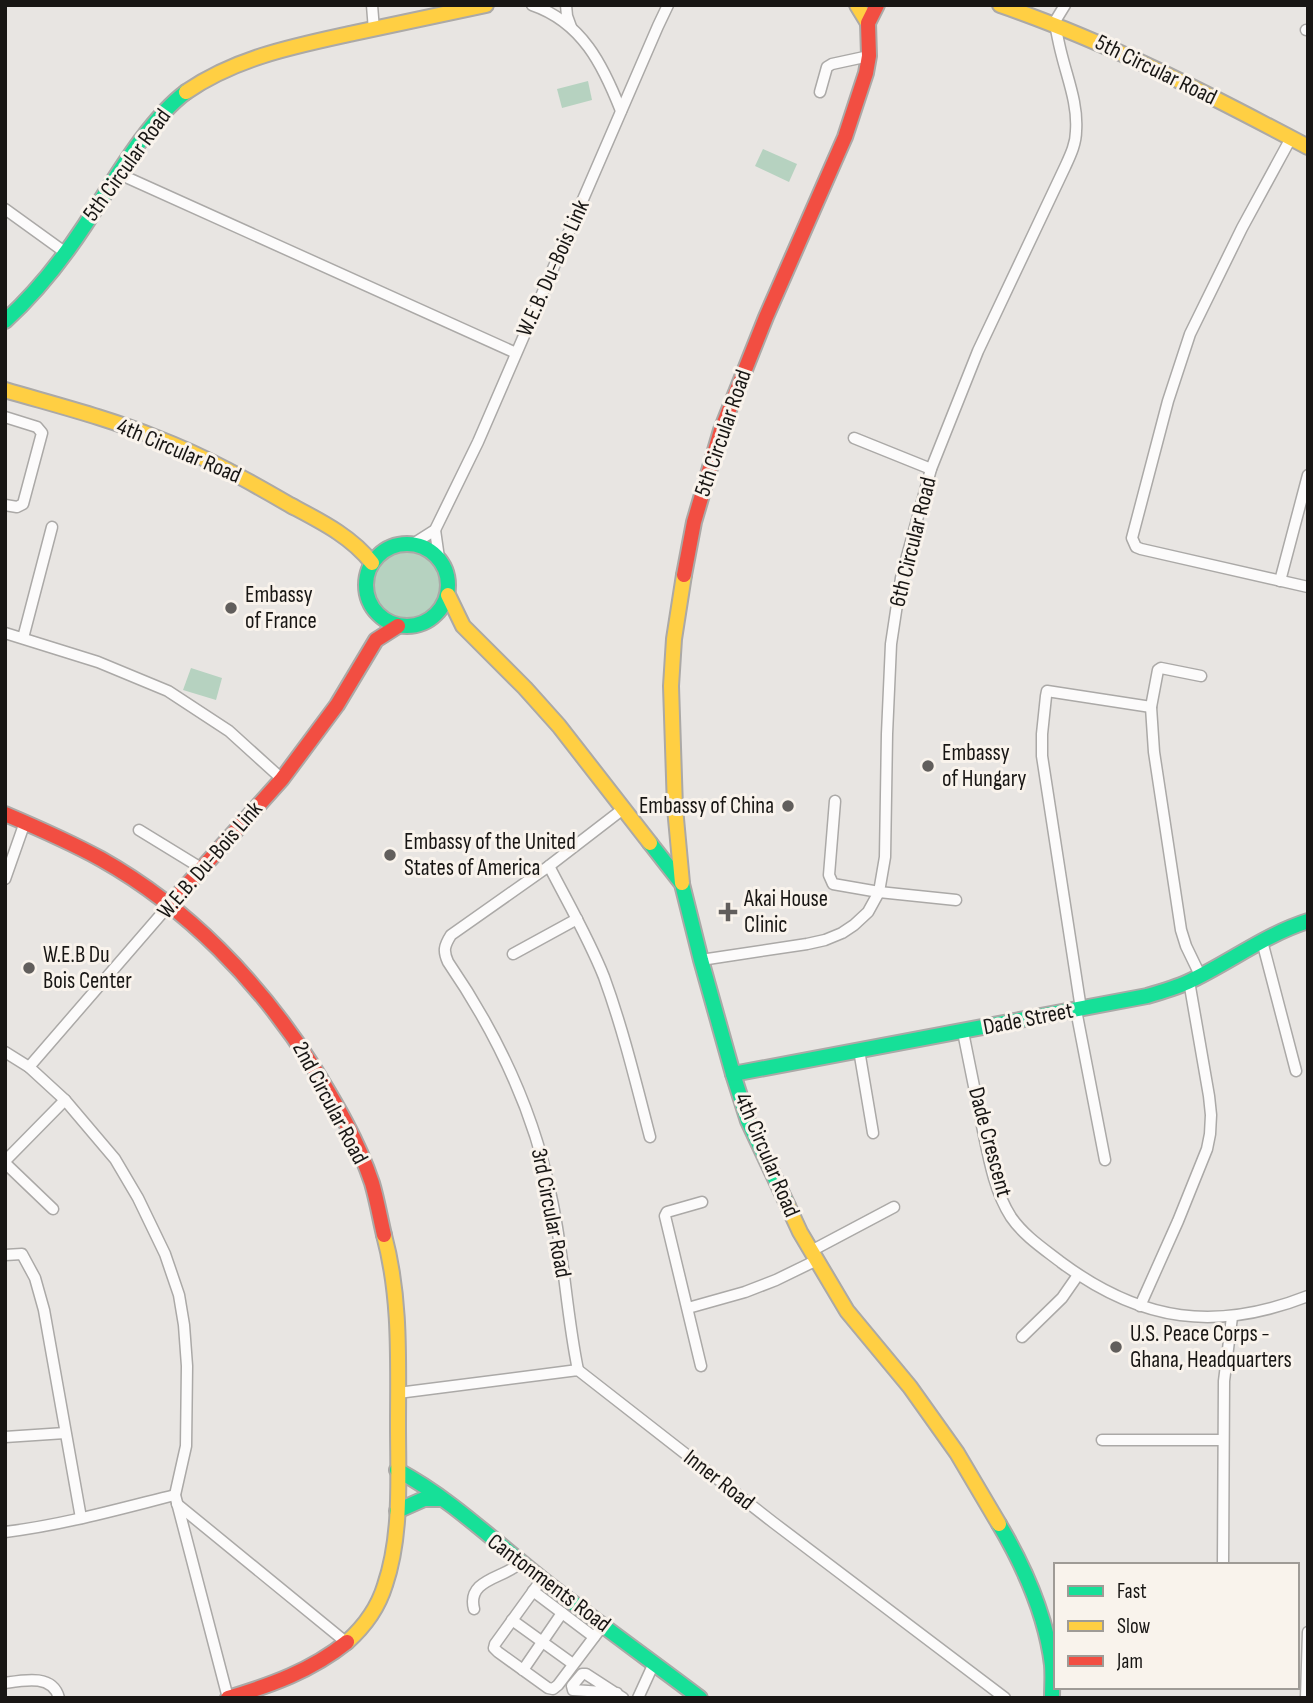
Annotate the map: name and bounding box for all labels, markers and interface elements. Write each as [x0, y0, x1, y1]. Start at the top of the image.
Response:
street label: 5th Circular Road [1091, 28, 1221, 112]
street label: 5th Circular Road [77, 103, 177, 227]
street label: W.E.B. Du-Bois Link [510, 195, 596, 341]
street label: 5th Circular Road [688, 366, 758, 500]
street label: 4th Circular Road [113, 412, 245, 490]
street label: 6th Circular Road [883, 474, 943, 610]
place label: Embassy of France [245, 581, 317, 635]
marker: Embassy of France [223, 600, 239, 616]
place label: Embassy of Hungary [942, 739, 1026, 793]
marker: Embassy of Hungary [920, 758, 936, 774]
place label: Embassy of China [639, 792, 774, 820]
street label: W.E.B. Du-Bois Link [151, 795, 269, 925]
marker: Embassy of China [780, 798, 796, 814]
place label: Embassy of the United States of America [404, 828, 576, 882]
marker: Embassy of the United States of America [382, 847, 398, 863]
place label: Akai House Clinic [743, 885, 828, 939]
marker: Akai House Clinic [718, 902, 738, 922]
place label: W.E.B Du Bois Center [43, 941, 132, 995]
marker: W.E.B Du Bois Center [21, 960, 37, 976]
street label: Dade Street [981, 997, 1075, 1041]
street label: 2nd Circular Road [286, 1037, 374, 1169]
street label: Dade Crescent [962, 1084, 1018, 1200]
street label: 4th Circular Road [728, 1089, 806, 1221]
street label: 3rd Circular Road [525, 1146, 577, 1280]
place label: U.S. Peace Corps - Ghana, Headquarters [1130, 1320, 1292, 1374]
marker: U.S. Peace Corps - Ghana, Headquarters [1108, 1339, 1124, 1355]
street label: Inner Road [678, 1444, 760, 1516]
street label: Cantonments Road [482, 1528, 616, 1638]
legend [1054, 1563, 1299, 1689]
text: Fast [1117, 1579, 1147, 1604]
text: Slow [1117, 1614, 1151, 1639]
text: Jam [1116, 1649, 1143, 1674]

